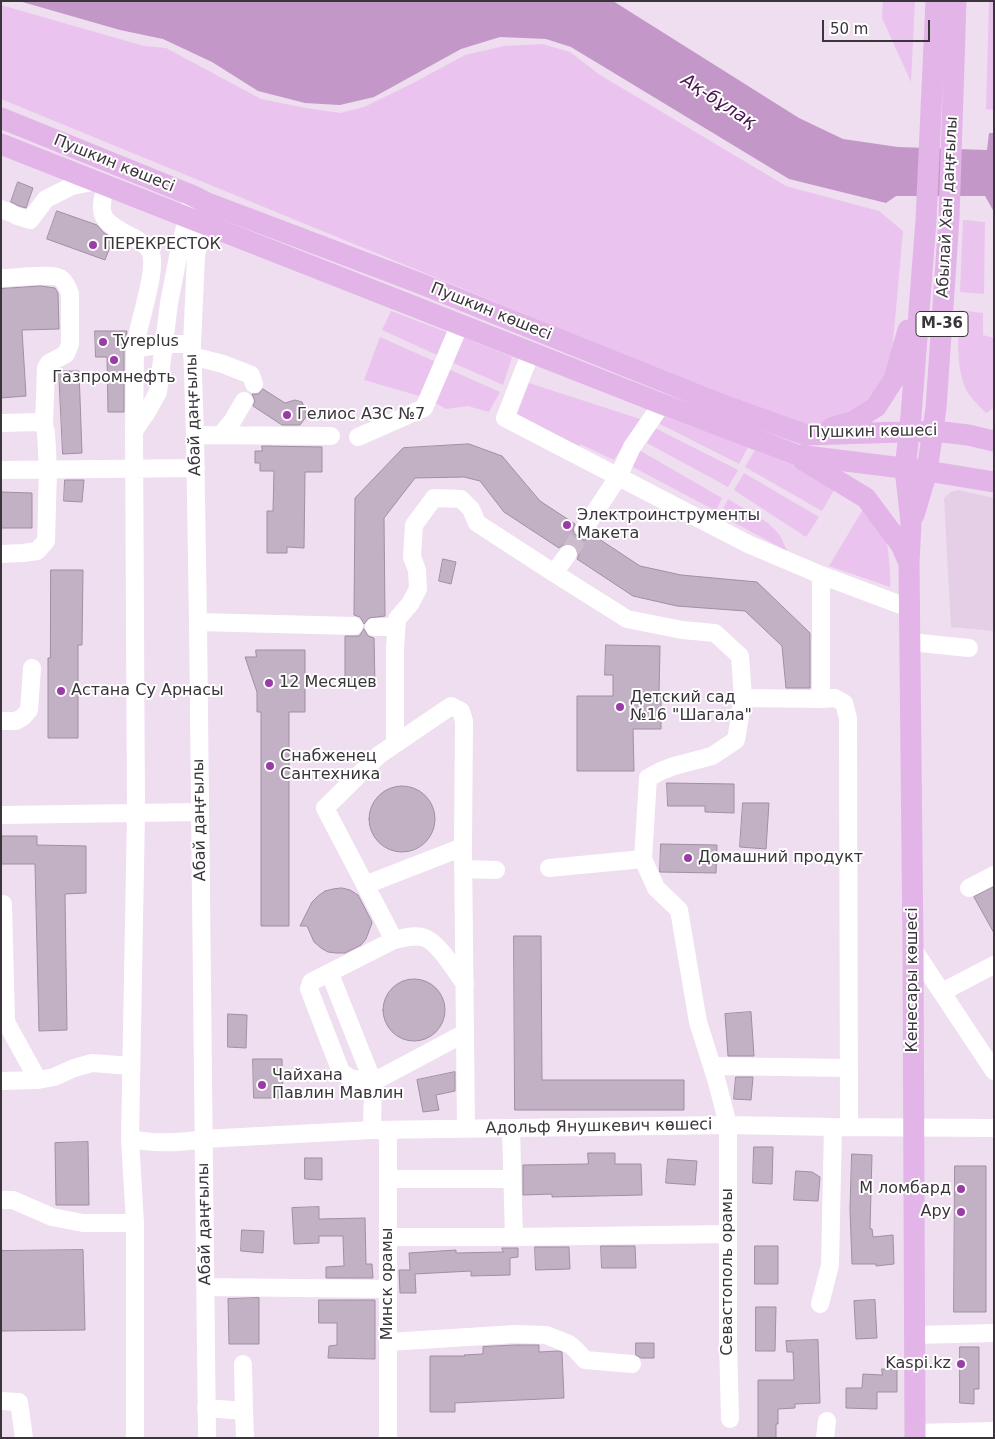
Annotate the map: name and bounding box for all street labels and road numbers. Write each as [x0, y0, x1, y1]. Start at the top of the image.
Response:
street label: Абылай Хан даңғылы [934, 116, 962, 298]
street label: Пушкин көшесі [51, 131, 177, 197]
street label: Пушкин көшесі [428, 279, 554, 345]
road number: M-36 [916, 312, 968, 336]
street label: Абай даңғылы [182, 353, 206, 477]
street label: Пушкин көшесі [808, 421, 938, 443]
street label: Абай даңғылы [189, 759, 211, 881]
street label: Кенесары көшесі [903, 907, 923, 1053]
street label: Адольф Янушкевич көшесі [485, 1115, 713, 1139]
street label: Абай даңғылы [194, 1163, 216, 1285]
street label: Севастополь орамы [718, 1188, 738, 1356]
street label: Минск орамы [378, 1228, 398, 1340]

